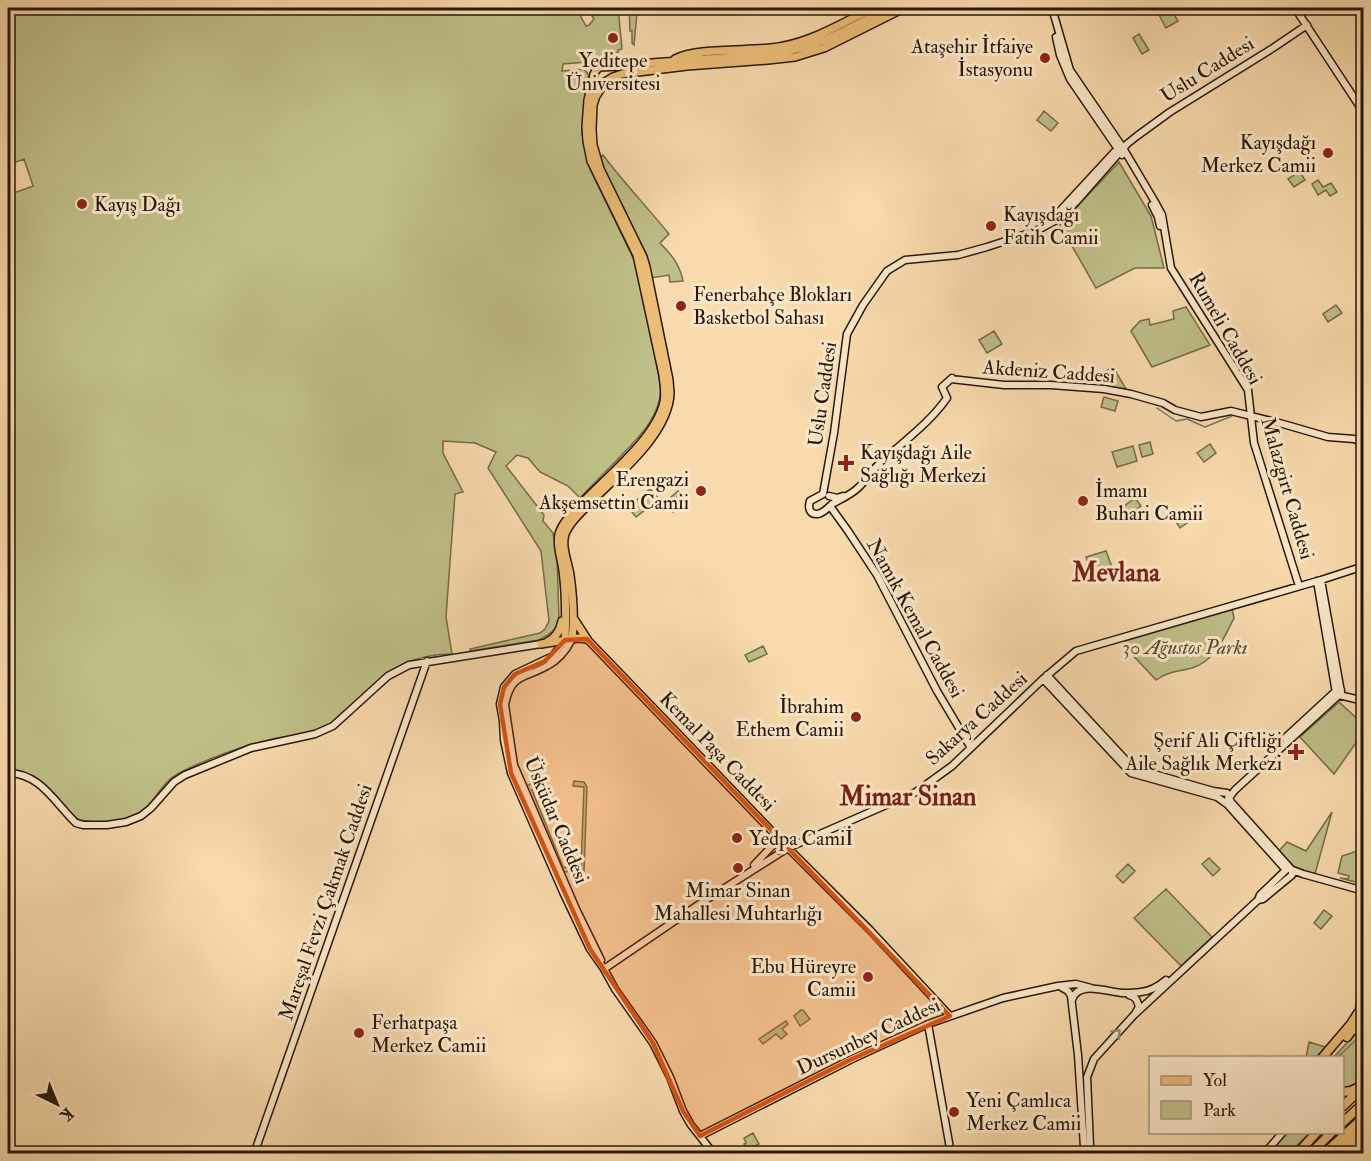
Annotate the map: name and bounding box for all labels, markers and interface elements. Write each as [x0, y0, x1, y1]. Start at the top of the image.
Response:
marker: Yeditepe Üniversitesi [606, 31, 620, 45]
street label: Uslu Caddesi [1156, 31, 1259, 108]
place label: Ataşehir İtfaiye İstasyonu [910, 34, 1033, 82]
place label: Yeditepe Üniversitesi [565, 48, 661, 96]
marker: Ataşehir İtfaiye İstasyonu [1038, 51, 1052, 65]
place label: Kayışdağı Merkez Camii [1201, 130, 1316, 178]
marker: Kayışdağı Merkez Camii [1321, 146, 1335, 160]
place label: Kayış Dağı [94, 192, 181, 217]
marker: Kayış Dağı [75, 197, 89, 211]
place label: Kayışdağı Fatih Camii [1003, 202, 1099, 250]
marker: Kayışdağı Fatih Camii [984, 219, 998, 233]
street label: Rumeli Caddesi [1183, 267, 1268, 389]
place label: Fenerbahçe Blokları Basketbol Sahası [693, 282, 852, 330]
marker: Fenerbahçe Blokları Basketbol Sahası [674, 299, 688, 313]
street label: Uslu Caddesi [803, 340, 842, 448]
street label: Akdeniz Caddesi [981, 354, 1116, 389]
street label: Malazgirt Caddesi [1255, 414, 1320, 562]
place label: Kayışdağı Aile Sağlığı Merkezi [860, 440, 986, 488]
marker: Kayışdağı Aile Sağlığı Merkezi [837, 454, 855, 472]
place label: Erengazi Akşemsettin Camii [538, 467, 689, 515]
place label: İmamı Buhari Camii [1095, 478, 1203, 526]
marker: Erengazi Akşemsettin Camii [694, 484, 708, 498]
marker: İmamı Buhari Camii [1076, 494, 1090, 508]
street label: Namık Kemal Caddesi [861, 534, 970, 702]
district label: Mevlana [1071, 557, 1161, 589]
park label: 30 Ağustos Parkı [1123, 635, 1247, 660]
street label: Sakarya Caddesi [920, 666, 1032, 771]
street label: Kemal Paşa Caddesi [654, 686, 781, 816]
place label: İbrahim Ethem Camii [736, 694, 844, 742]
marker: İbrahim Ethem Camii [849, 710, 863, 724]
place label: Şerif Ali Çiftliği Aile Sağlık Merkezi [1125, 728, 1282, 776]
marker: Şerif Ali Çiftliği Aile Sağlık Merkezi [1287, 743, 1305, 761]
street label: Üsküdar Caddesi [519, 753, 595, 888]
street label: Mareşal Fevzi Çakmak Caddesi [273, 781, 378, 1024]
district label: Mimar Sinan [839, 781, 977, 813]
place label: Yedpa Camiİ [749, 826, 853, 852]
marker: Yedpa Camiİ [730, 831, 744, 845]
marker: Mimar Sinan Mahallesi Muhtarlığı [731, 861, 745, 875]
place label: Mimar Sinan Mahallesi Muhtarlığı [654, 878, 822, 926]
place label: Ebu Hüreyre Camii [750, 954, 856, 1002]
marker: Ebu Hüreyre Camii [861, 970, 875, 984]
street label: Dursunbey Caddesi [792, 992, 944, 1081]
place label: Ferhatpaşa Merkez Camii [371, 1010, 486, 1058]
marker: Ferhatpaşa Merkez Camii [352, 1026, 366, 1040]
one-way arrow [1110, 1030, 1121, 1041]
legend [1149, 1056, 1344, 1134]
text: Yol [1203, 1069, 1227, 1092]
north arrow [27, 1074, 87, 1134]
place label: Yeni Çamlıca Merkez Camii [966, 1088, 1081, 1136]
text: Park [1203, 1099, 1236, 1122]
text: K [55, 1103, 77, 1126]
marker: Yeni Çamlıca Merkez Camii [947, 1105, 961, 1119]

